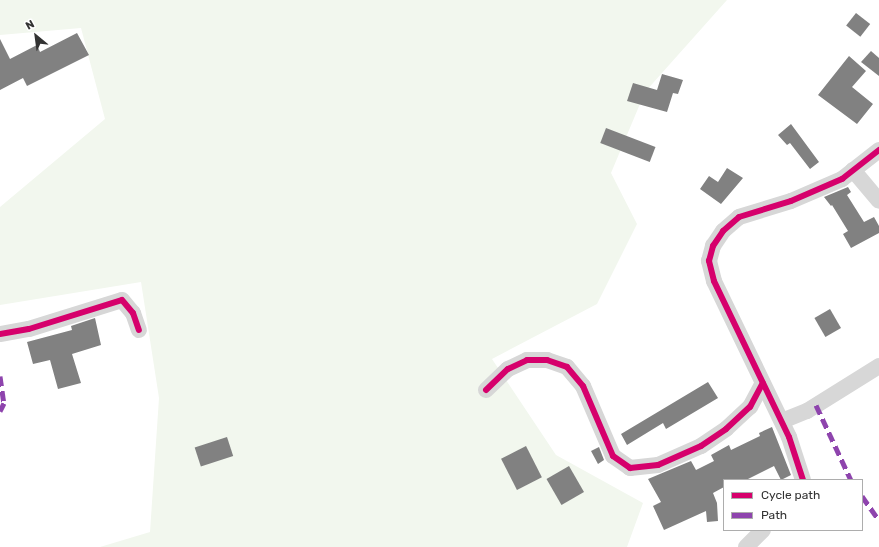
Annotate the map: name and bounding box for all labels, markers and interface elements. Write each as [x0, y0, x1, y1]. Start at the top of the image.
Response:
north arrow [16, 16, 56, 56]
text: N [23, 17, 37, 33]
legend [723, 479, 863, 531]
text: Cycle path [761, 488, 820, 502]
text: Path [761, 508, 787, 522]

